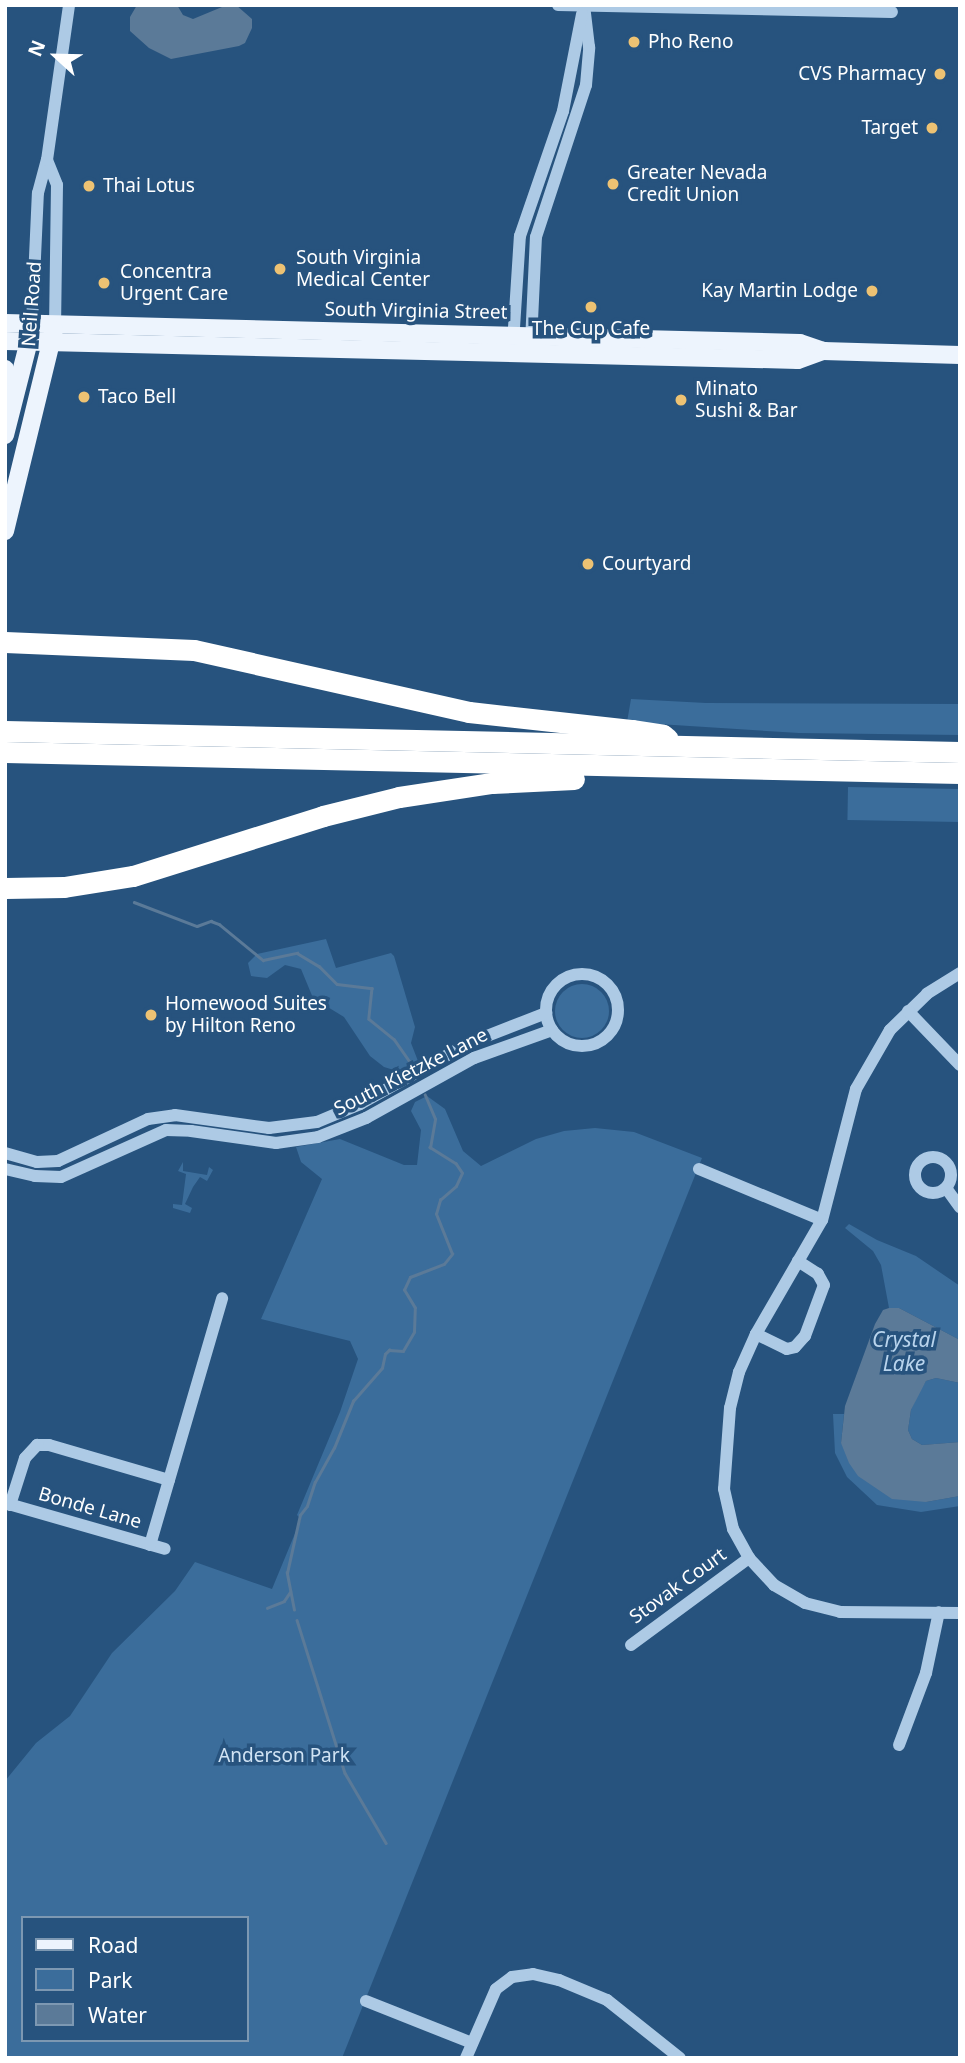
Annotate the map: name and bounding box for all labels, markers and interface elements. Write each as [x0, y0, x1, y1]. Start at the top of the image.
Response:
north arrow [21, 21, 91, 91]
place label: Pho Reno [648, 31, 733, 53]
marker: Pho Reno [626, 34, 642, 50]
text: N [22, 36, 51, 60]
place label: CVS Pharmacy [798, 63, 926, 85]
marker: CVS Pharmacy [932, 66, 948, 82]
place label: Target [861, 117, 918, 139]
marker: Target [924, 120, 940, 136]
place label: Greater Nevada Credit Union [627, 162, 767, 206]
place label: Thai Lotus [103, 175, 195, 197]
marker: Greater Nevada Credit Union [605, 176, 621, 192]
marker: Thai Lotus [81, 178, 97, 194]
place label: South Virginia Medical Center [296, 247, 430, 291]
marker: South Virginia Medical Center [270, 259, 290, 279]
street label: Neil Road [18, 261, 46, 347]
place label: Concentra Urgent Care [120, 261, 228, 305]
marker: Concentra Urgent Care [94, 273, 114, 293]
place label: Kay Martin Lodge [701, 280, 858, 302]
marker: Kay Martin Lodge [864, 283, 880, 299]
street label: South Virginia Street [324, 298, 508, 324]
marker: The Cup Cafe [583, 299, 599, 315]
place label: The Cup Cafe [532, 318, 650, 340]
place label: Minato Sushi & Bar [695, 378, 798, 422]
place label: Taco Bell [98, 386, 176, 408]
marker: Taco Bell [76, 389, 92, 405]
marker: Minato Sushi & Bar [673, 392, 689, 408]
place label: Courtyard [602, 553, 691, 575]
marker: Courtyard [580, 556, 596, 572]
place label: Homewood Suites by Hilton Reno [165, 993, 327, 1037]
marker: Homewood Suites by Hilton Reno [143, 1007, 159, 1023]
street label: South Kietzke Lane [330, 1023, 492, 1121]
water label: Crystal Lake [872, 1326, 936, 1376]
street label: Bonde Lane [36, 1482, 144, 1534]
street label: Stovak Court [625, 1543, 731, 1629]
park label: Anderson Park [218, 1745, 350, 1767]
legend [21, 1916, 248, 2042]
text: Road [88, 1931, 138, 1959]
text: Park [88, 1966, 132, 1994]
text: Water [88, 2001, 147, 2029]

